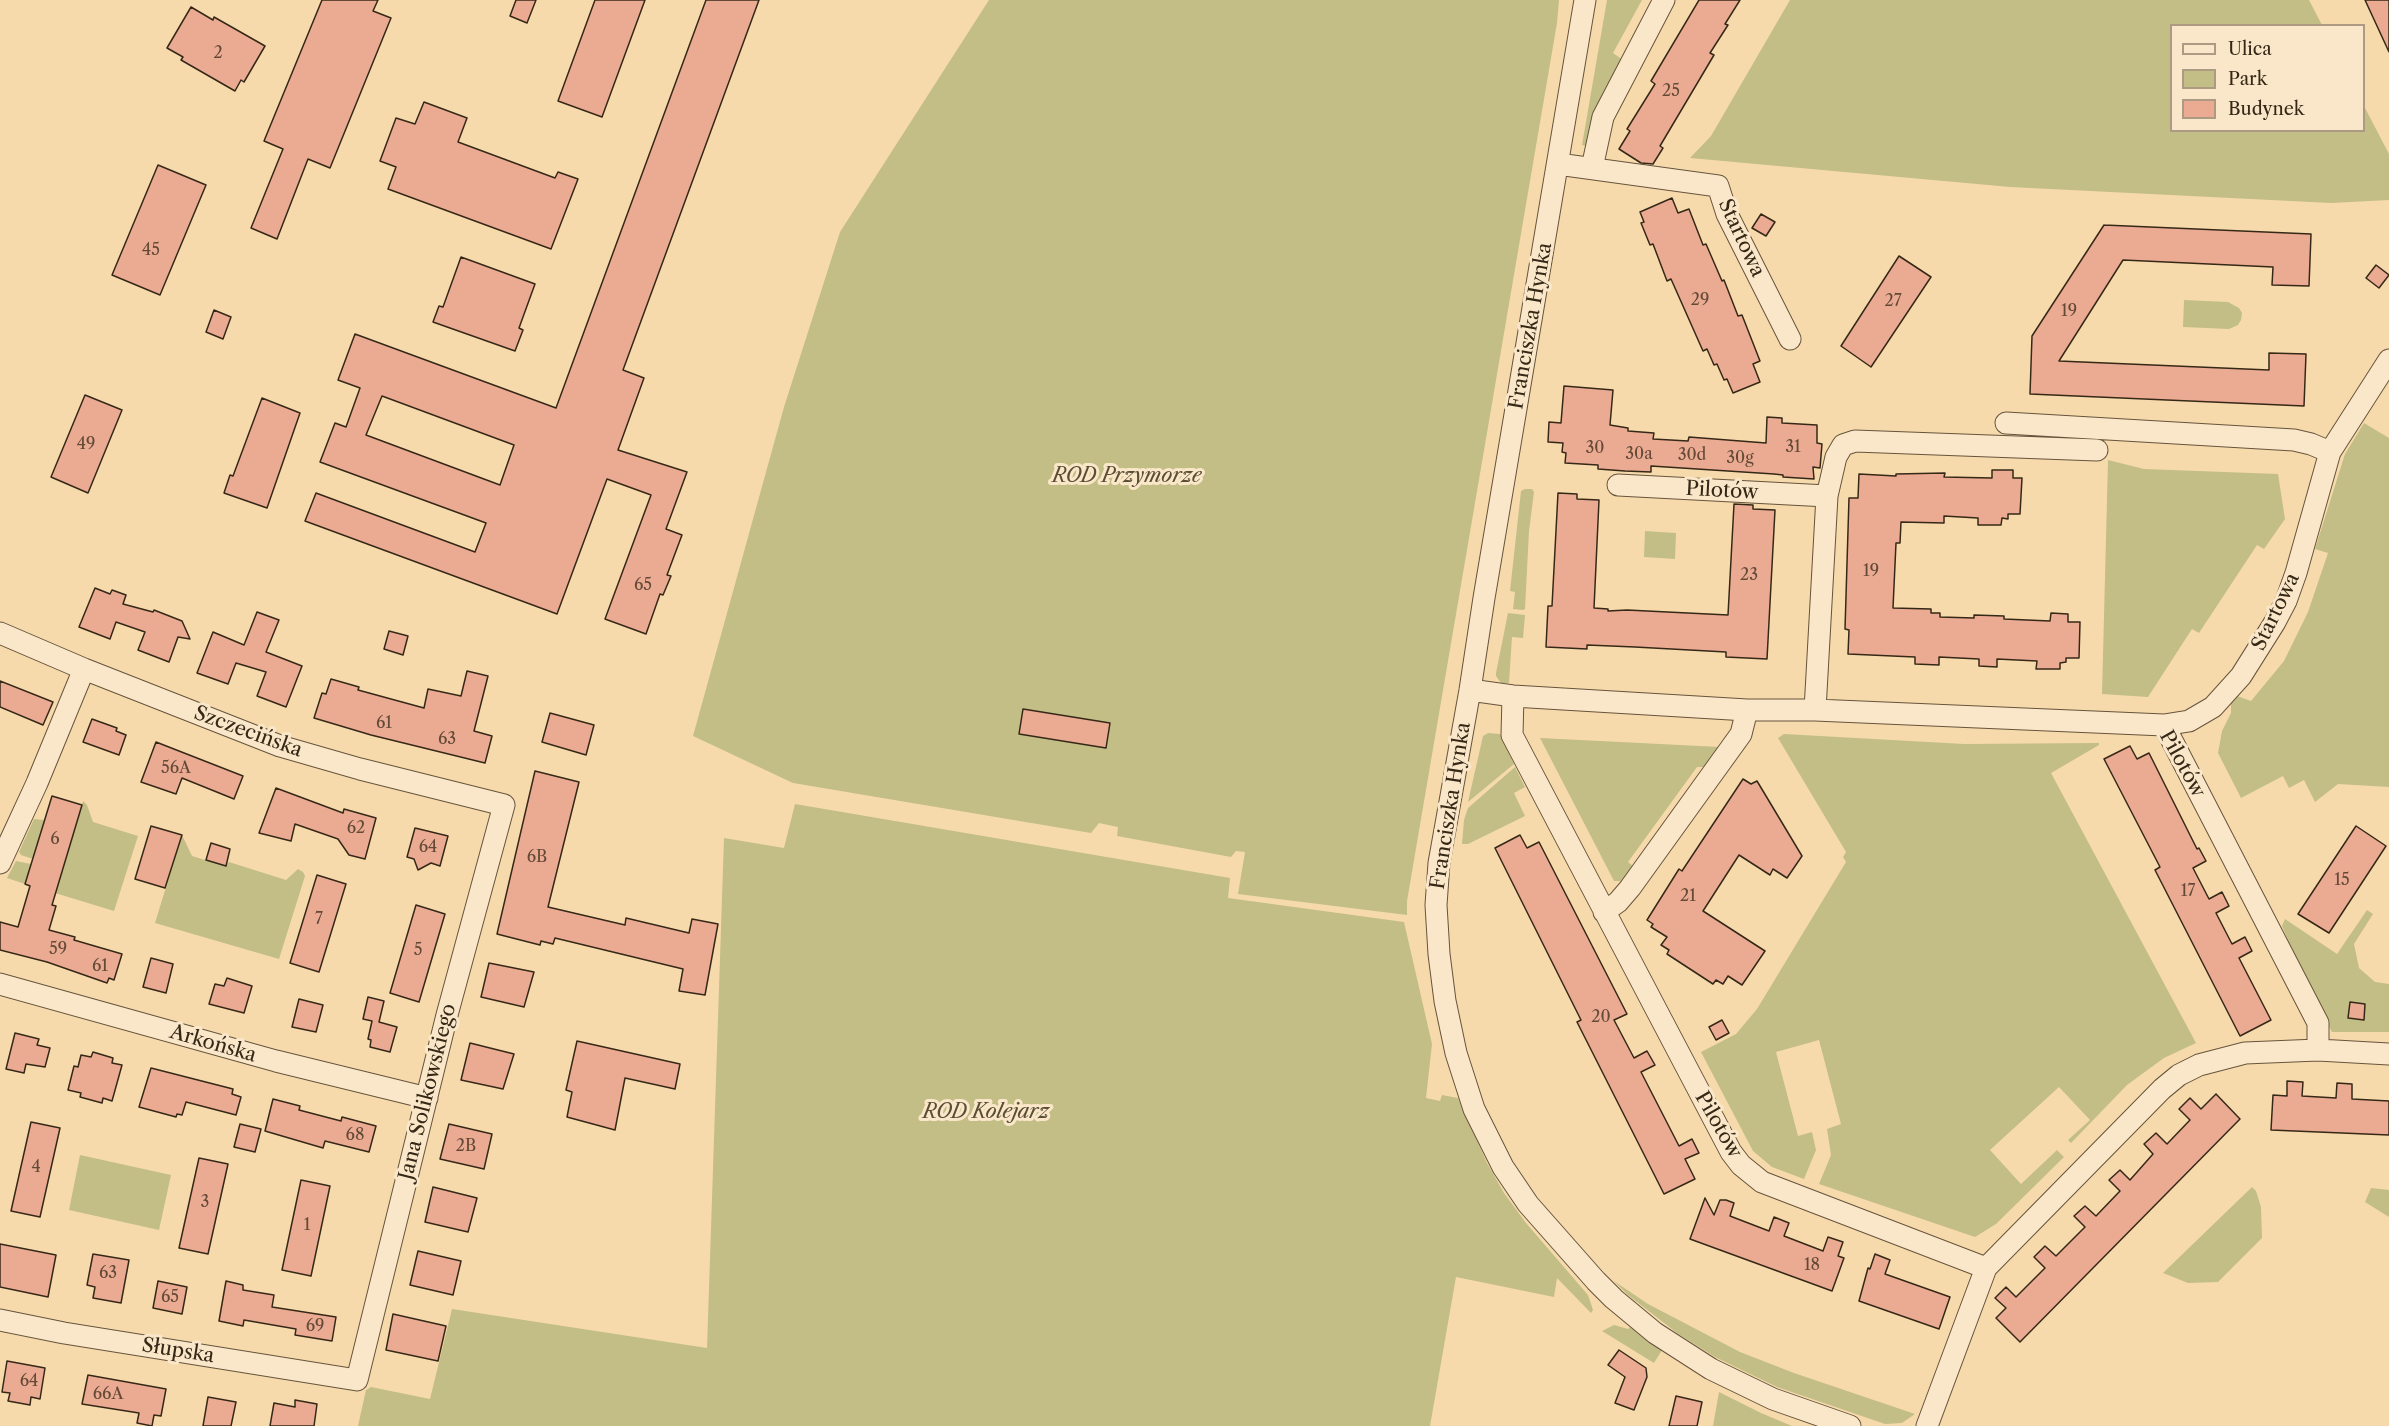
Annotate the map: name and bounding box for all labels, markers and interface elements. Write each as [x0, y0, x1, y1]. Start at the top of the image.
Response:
legend [2170, 24, 2365, 132]
text: Ulica [2228, 38, 2272, 60]
house number: 2 [213, 43, 223, 63]
text: Park [2228, 68, 2267, 90]
house number: 25 [1662, 81, 1680, 101]
text: Budynek [2228, 98, 2304, 120]
street label: Startowa [1713, 195, 1769, 281]
house number: 45 [142, 240, 160, 260]
street label: Franciszka Hynka [1505, 241, 1557, 411]
house number: 29 [1691, 290, 1709, 310]
house number: 27 [1884, 291, 1902, 311]
house number: 19 [2061, 301, 2077, 321]
house number: 49 [77, 434, 95, 454]
house number: 31 [1785, 437, 1801, 457]
house number: 30 [1586, 438, 1604, 458]
house number: 30a [1625, 444, 1653, 464]
house number: 30d [1678, 445, 1706, 465]
house number: 30g [1726, 448, 1754, 468]
park label: ROD Przymorze [1052, 464, 1202, 488]
street label: Pilotów [1685, 477, 1759, 505]
house number: 19 [1863, 561, 1879, 581]
house number: 23 [1740, 565, 1758, 585]
street label: Startowa [2247, 569, 2305, 655]
house number: 65 [634, 575, 652, 595]
street label: Szczecińska [191, 701, 305, 763]
house number: 61 [376, 713, 392, 733]
street label: Franciszka Hynka [1426, 721, 1476, 891]
street label: Pilotów [2154, 726, 2210, 802]
house number: 63 [438, 729, 456, 749]
house number: 56A [161, 758, 191, 778]
house number: 62 [347, 818, 365, 838]
house number: 6 [50, 829, 60, 849]
house number: 64 [419, 837, 437, 857]
house number: 6B [527, 847, 547, 867]
house number: 15 [2334, 870, 2350, 890]
house number: 17 [2181, 881, 2195, 901]
house number: 21 [1680, 886, 1696, 906]
house number: 7 [315, 909, 323, 929]
house number: 59 [49, 939, 67, 959]
house number: 5 [414, 940, 422, 960]
house number: 61 [92, 956, 108, 976]
street label: Jana Solikowskiego [394, 1001, 462, 1183]
house number: 20 [1591, 1007, 1611, 1027]
street label: Arkońska [167, 1020, 259, 1068]
street label: Pilotów [1689, 1087, 1747, 1163]
park label: ROD Kolejarz [923, 1100, 1049, 1124]
house number: 68 [346, 1125, 364, 1145]
house number: 2B [456, 1136, 476, 1156]
house number: 4 [31, 1157, 41, 1177]
house number: 3 [201, 1192, 209, 1212]
house number: 1 [304, 1215, 310, 1235]
house number: 18 [1804, 1255, 1820, 1275]
house number: 63 [99, 1263, 117, 1283]
house number: 65 [161, 1287, 179, 1307]
house number: 69 [306, 1316, 324, 1336]
street label: Słupska [140, 1333, 216, 1369]
house number: 64 [20, 1371, 38, 1391]
house number: 66A [93, 1384, 123, 1404]

